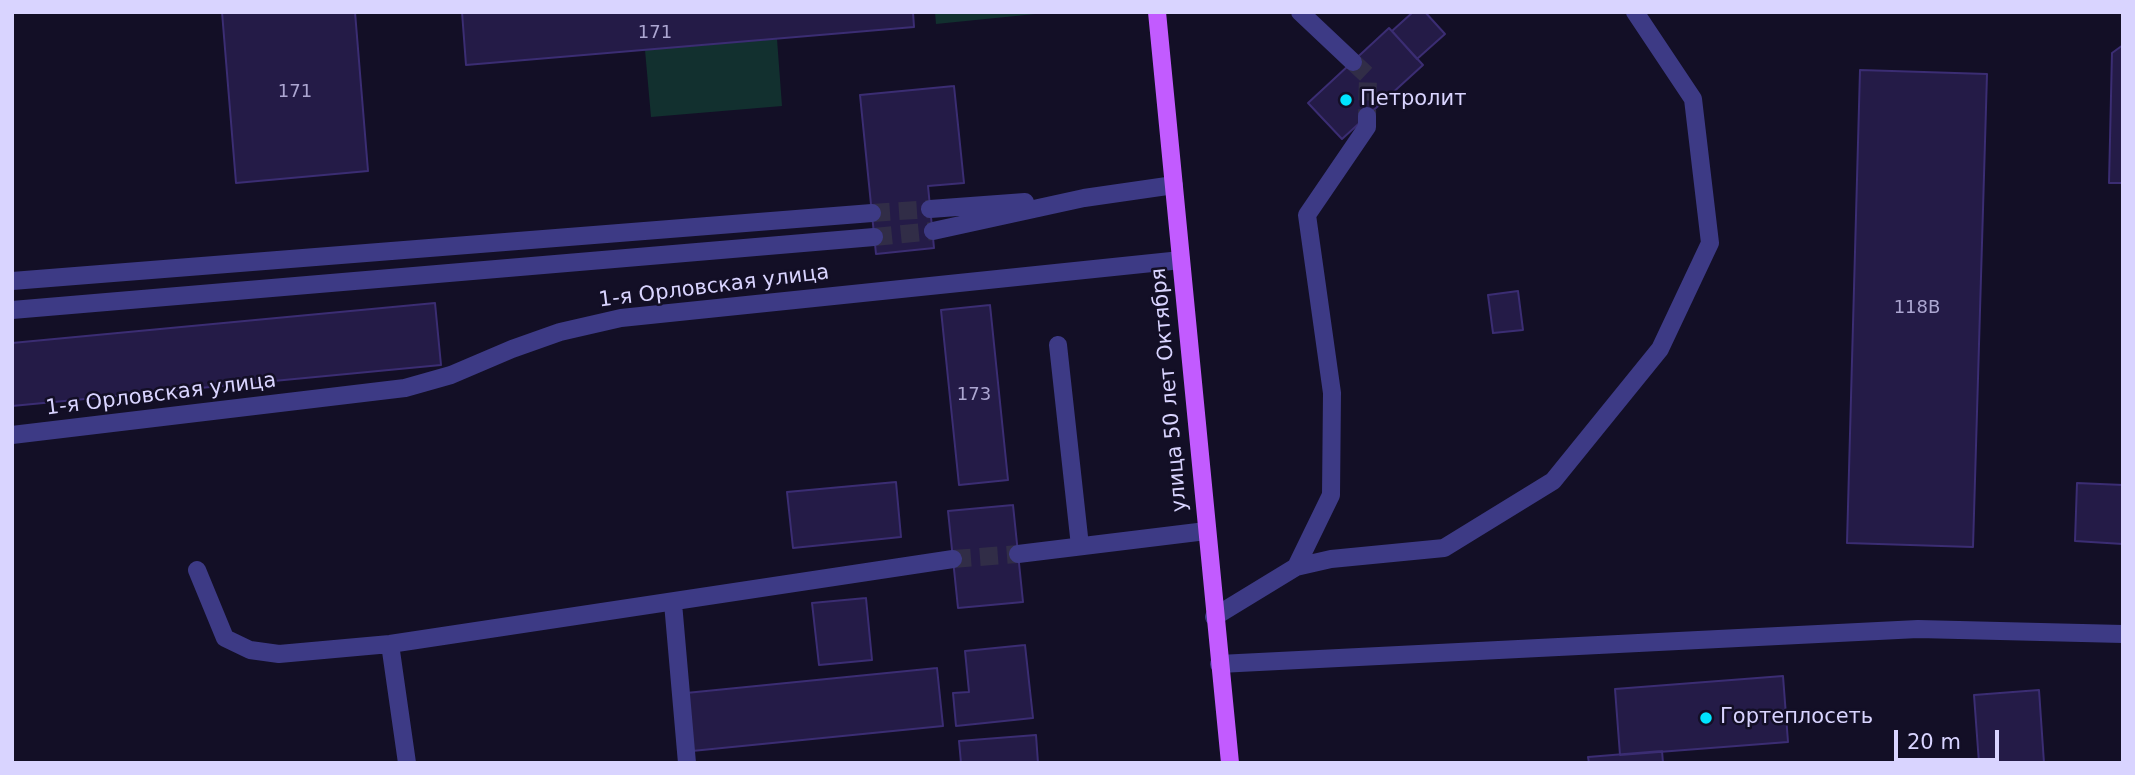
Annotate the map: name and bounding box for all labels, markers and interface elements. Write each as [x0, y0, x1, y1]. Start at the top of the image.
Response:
house number: 171 [638, 22, 672, 44]
house number: 171 [278, 81, 312, 103]
place label: Петролит [1360, 87, 1466, 113]
marker: Петролит [1338, 92, 1354, 108]
street label: 1-я Орловская улица [597, 260, 831, 314]
street label: улица 50 лет Октября [1147, 267, 1193, 513]
house number: 118В [1894, 297, 1940, 319]
street label: 1-я Орловская улица [44, 368, 278, 422]
house number: 173 [957, 384, 991, 406]
place label: Гортеплосеть [1720, 705, 1873, 731]
marker: Гортеплосеть [1698, 710, 1714, 726]
scale bar [1897, 716, 2002, 760]
text: 20 m [1907, 730, 1961, 754]

